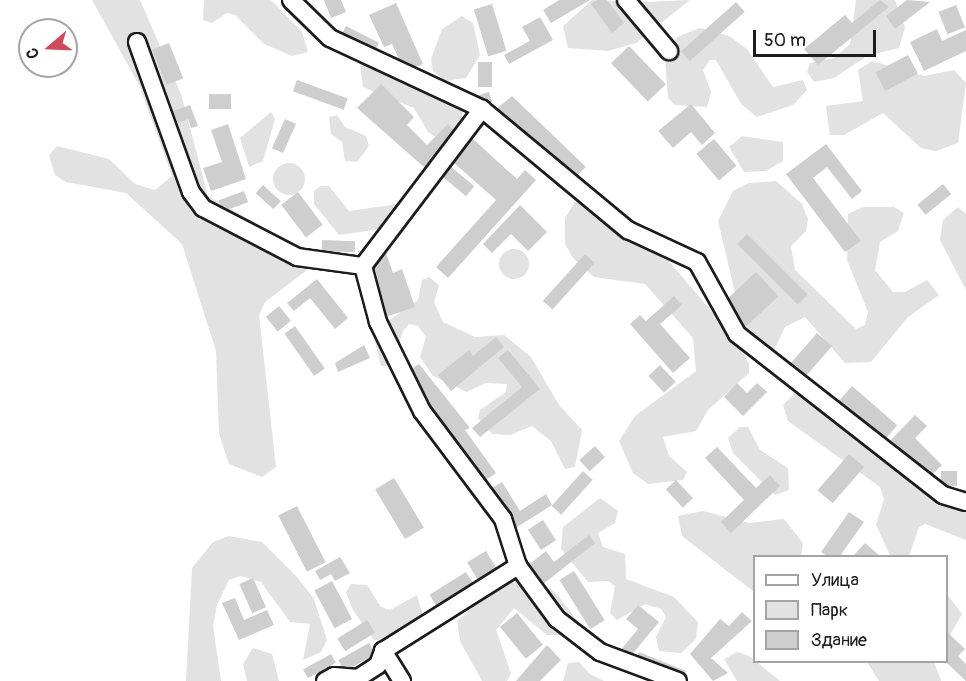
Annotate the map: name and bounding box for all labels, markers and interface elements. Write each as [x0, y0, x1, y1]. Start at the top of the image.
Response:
north arrow [18, 18, 78, 78]
scale bar [756, 18, 879, 56]
text: 50 m [764, 29, 806, 52]
text: С [22, 45, 44, 61]
legend [753, 555, 948, 663]
text: Улица [811, 569, 859, 592]
text: Парк [811, 599, 848, 622]
text: Здание [811, 629, 867, 652]

